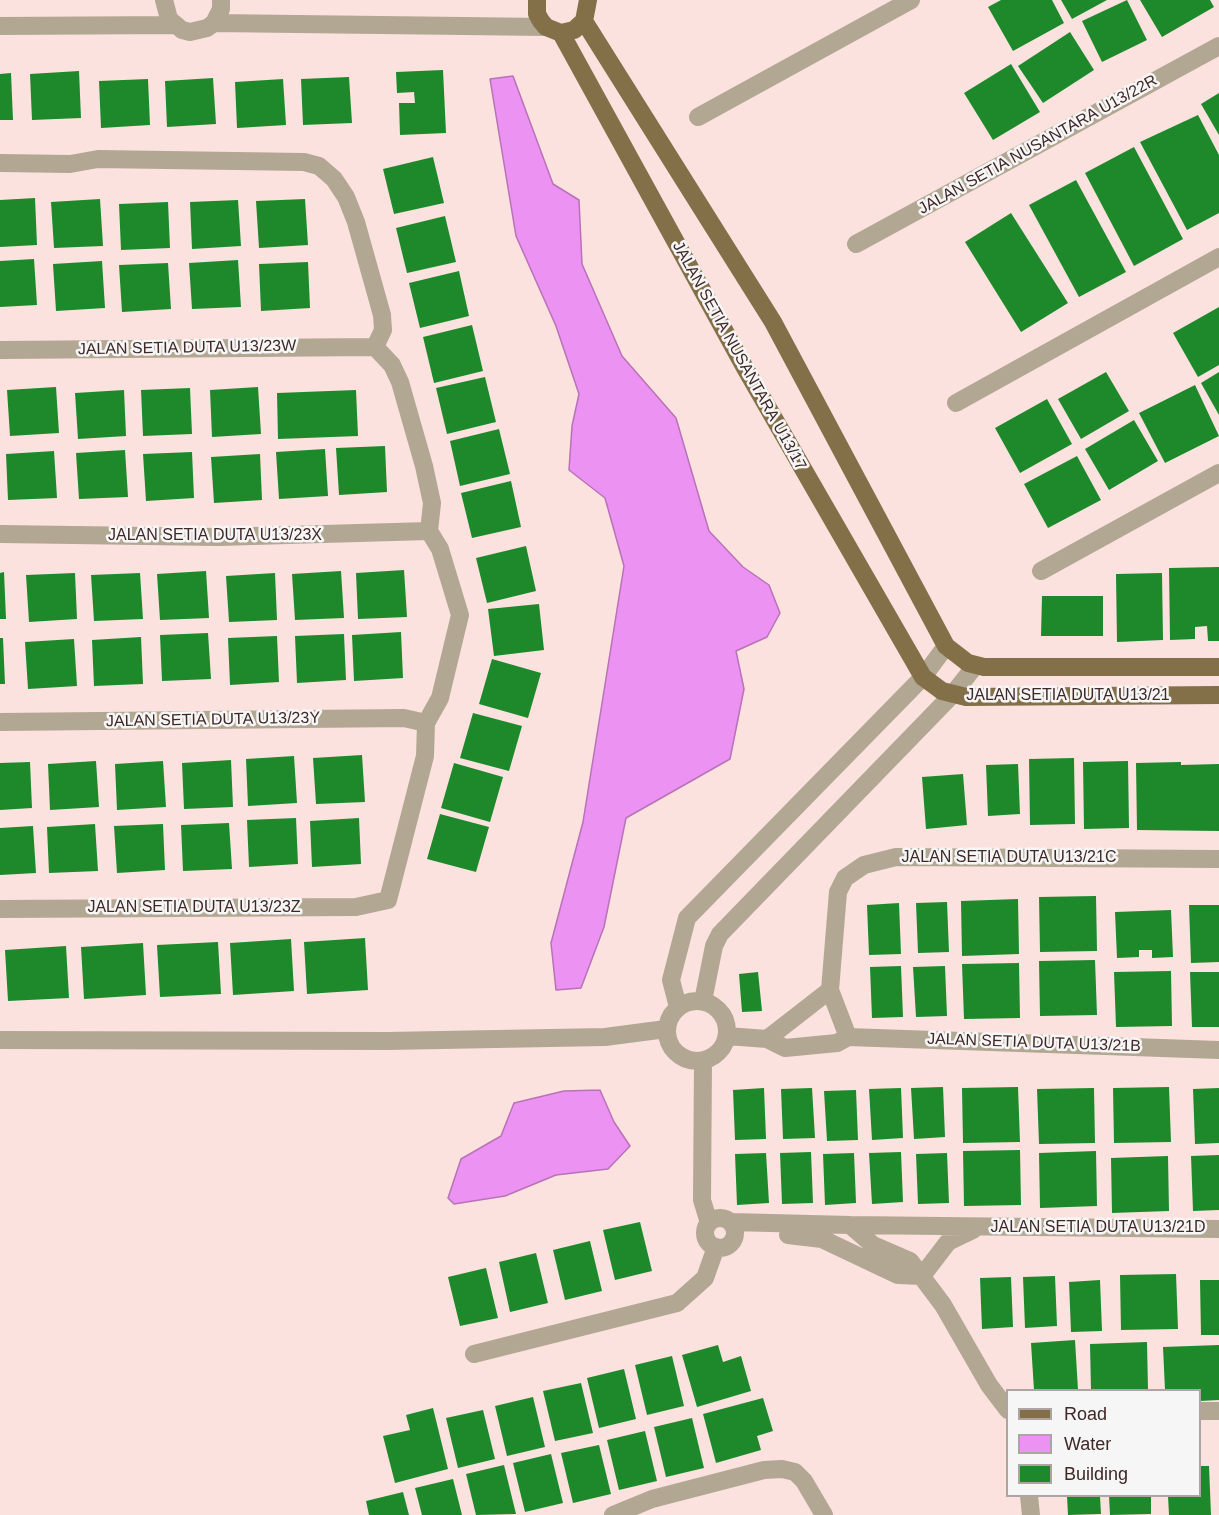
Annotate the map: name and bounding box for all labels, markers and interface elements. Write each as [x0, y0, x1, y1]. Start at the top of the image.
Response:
street label: JALAN SETIA NUSANTARA U13/22R [915, 71, 1161, 219]
street label: JALAN SETIA NUSANTARA U13/17 [668, 238, 810, 474]
street label: JALAN SETIA DUTA U13/23W [78, 336, 296, 360]
street label: JALAN SETIA DUTA U13/23X [108, 526, 322, 546]
street label: JALAN SETIA DUTA U13/21 [966, 686, 1170, 706]
street label: JALAN SETIA DUTA U13/23Y [106, 709, 320, 731]
street label: JALAN SETIA DUTA U13/21C [902, 848, 1116, 868]
street label: JALAN SETIA DUTA U13/23Z [87, 898, 301, 918]
street label: JALAN SETIA DUTA U13/21B [927, 1030, 1141, 1056]
street label: JALAN SETIA DUTA U13/21D [991, 1218, 1205, 1238]
legend [1006, 1389, 1201, 1497]
text: Road [1064, 1404, 1107, 1424]
text: Water [1064, 1434, 1111, 1454]
text: Building [1064, 1464, 1128, 1484]

